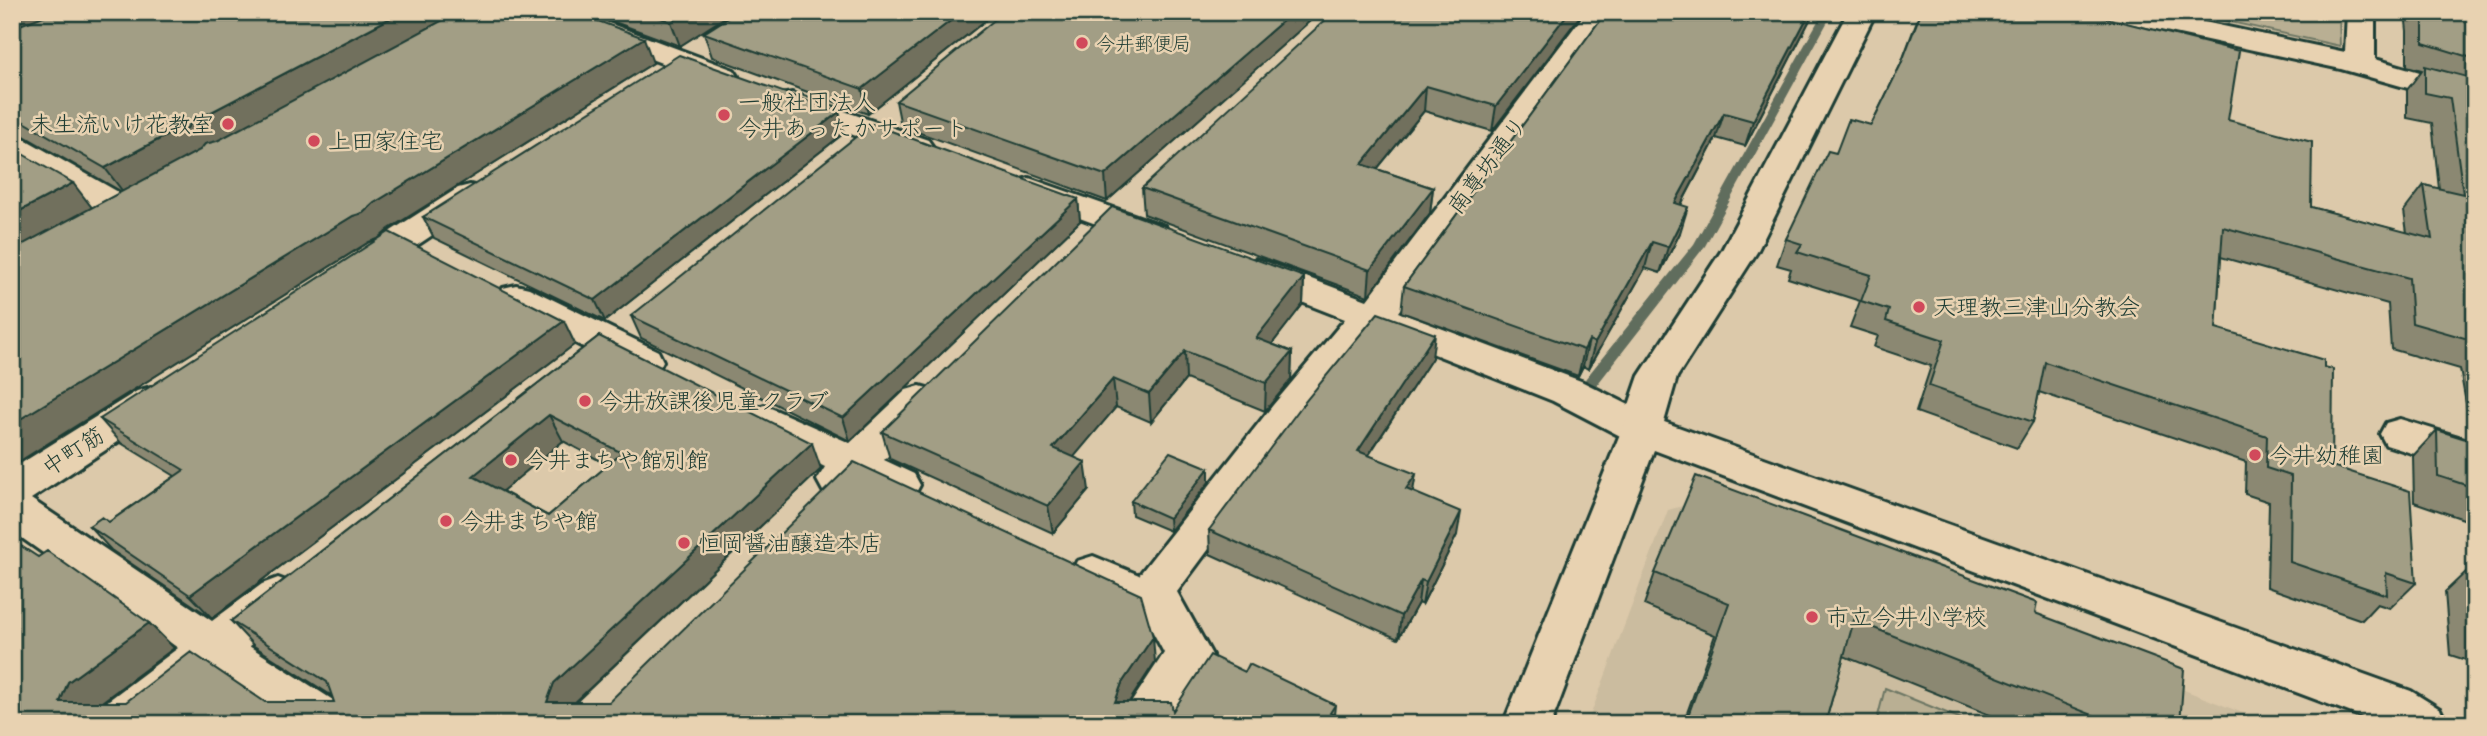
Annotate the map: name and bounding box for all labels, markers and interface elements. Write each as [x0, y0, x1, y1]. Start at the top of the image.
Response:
place label: 今井郵便局 [1096, 33, 1191, 55]
marker: 今井郵便局 [1074, 35, 1090, 51]
place label: 一般社団法人 今井あったかサポート [738, 89, 968, 142]
marker: 一般社団法人 今井あったかサポート [716, 107, 732, 123]
place label: 未生流いけ花教室 [30, 111, 214, 138]
street label: 南尊坊通り [1442, 111, 1533, 219]
marker: 未生流いけ花教室 [220, 116, 236, 132]
place label: 上田家住宅 [328, 128, 443, 155]
marker: 上田家住宅 [306, 133, 322, 149]
place label: 天理教三津山分教会 [1933, 294, 2140, 321]
marker: 天理教三津山分教会 [1911, 299, 1927, 315]
place label: 今井放課後児童クラブ [599, 388, 829, 415]
marker: 今井放課後児童クラブ [577, 393, 593, 409]
street label: 中町筋 [37, 421, 110, 482]
place label: 今井幼稚園 [2269, 442, 2384, 469]
place label: 今井まちや館別館 [525, 447, 709, 474]
marker: 今井幼稚園 [2247, 447, 2263, 463]
marker: 今井まちや館別館 [503, 452, 519, 468]
place label: 今井まちや館 [460, 508, 598, 535]
marker: 今井まちや館 [438, 513, 454, 529]
place label: 恒岡醤油醸造本店 [698, 530, 882, 557]
marker: 恒岡醤油醸造本店 [676, 535, 692, 551]
place label: 市立今井小学校 [1826, 604, 1987, 631]
marker: 市立今井小学校 [1804, 609, 1820, 625]

